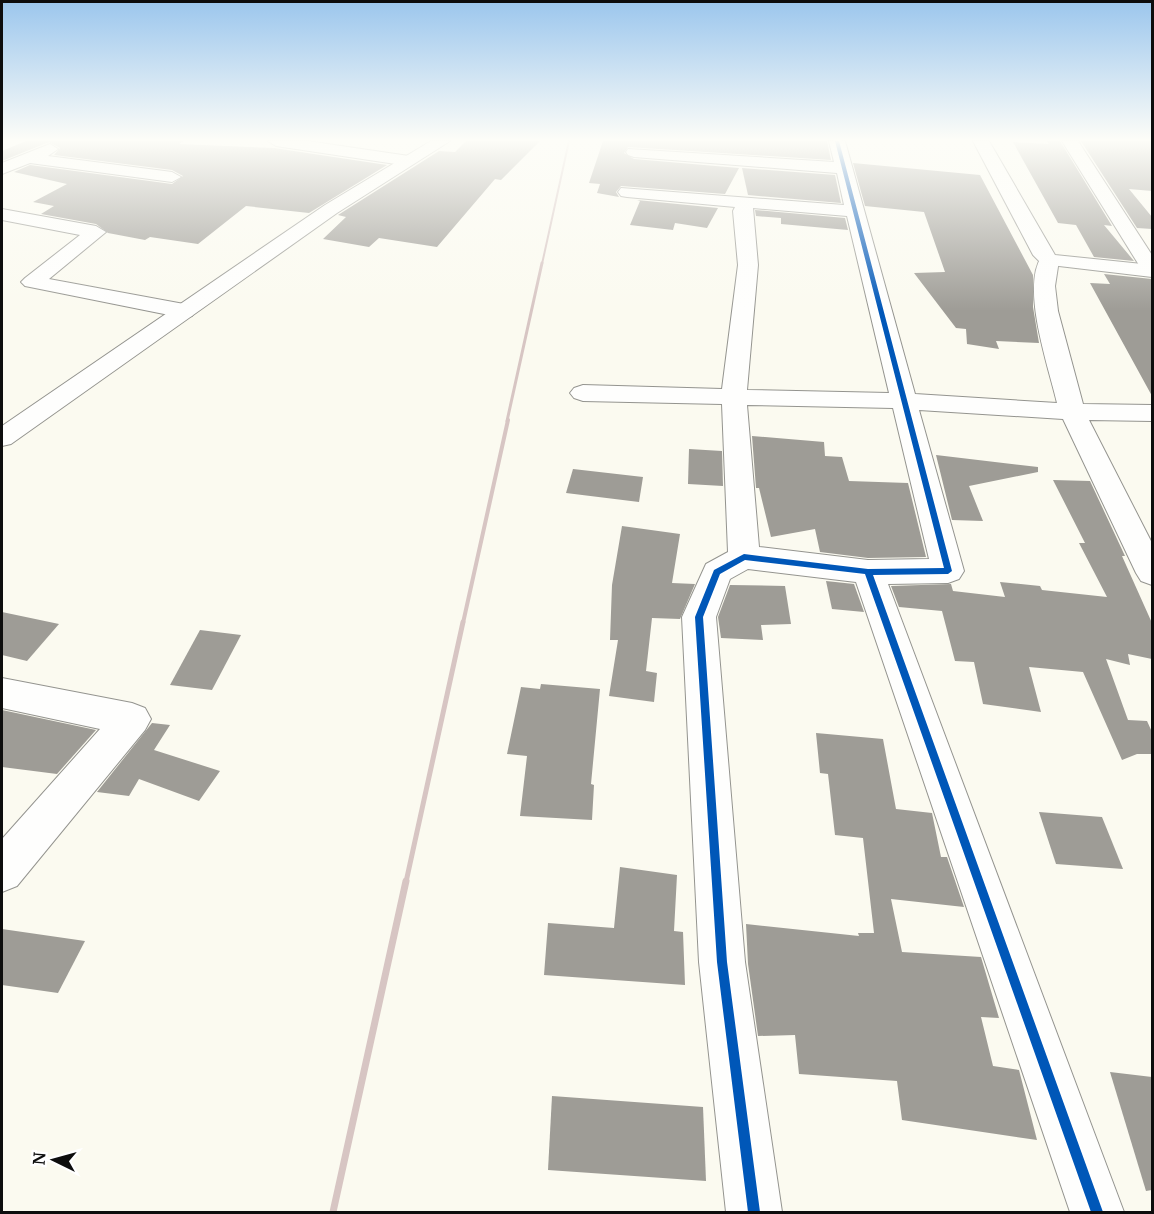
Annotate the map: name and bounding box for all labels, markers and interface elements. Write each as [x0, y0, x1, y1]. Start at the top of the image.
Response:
north arrow [24, 1130, 84, 1190]
text: N [29, 1151, 50, 1166]

